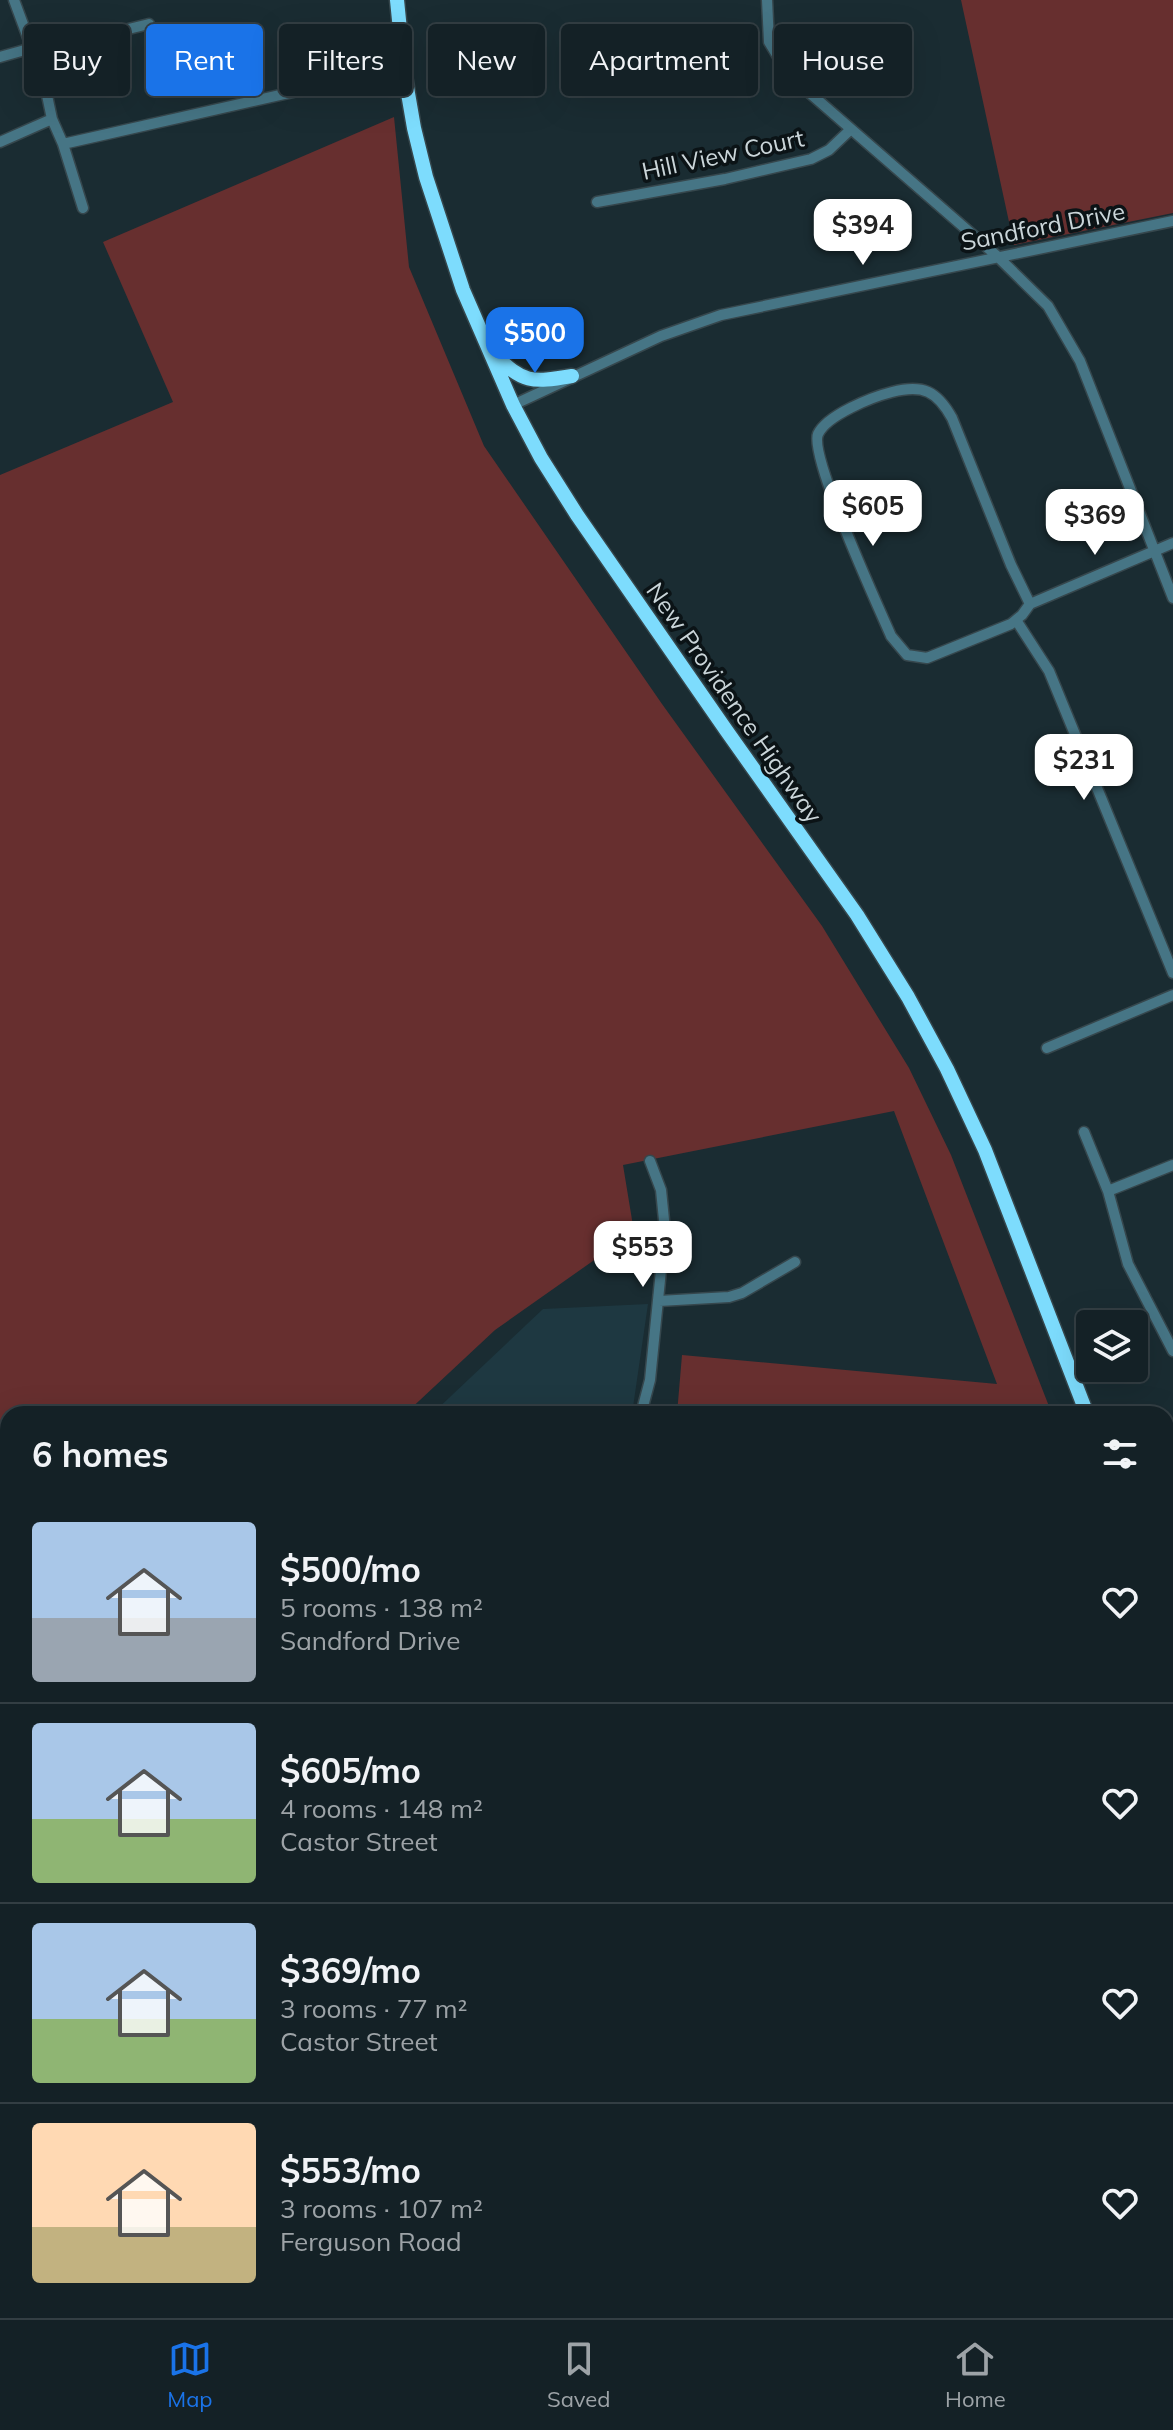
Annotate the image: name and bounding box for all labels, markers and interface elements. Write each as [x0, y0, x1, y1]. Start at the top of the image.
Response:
chip: Buy [24, 24, 130, 96]
chip: Rent [146, 24, 263, 96]
chip: Filters [279, 24, 412, 96]
chip: New [428, 24, 545, 96]
chip: Apartment [561, 24, 758, 96]
chip: House [774, 24, 912, 96]
street label: Hill View Court [639, 122, 807, 186]
street label: Sandford Drive [958, 195, 1127, 257]
pin: $394 [816, 199, 910, 267]
text: $394 [832, 208, 894, 241]
pin: $500 [488, 307, 582, 375]
text: $500 [504, 316, 566, 349]
pin: $605 [826, 480, 920, 548]
text: $605 [842, 489, 904, 522]
pin: $369 [1048, 489, 1142, 557]
text: $369 [1064, 498, 1126, 531]
street label: New Providence Highway [640, 576, 829, 829]
pin: $231 [1037, 734, 1131, 802]
text: $231 [1053, 743, 1115, 776]
pin: $553 [596, 1221, 690, 1289]
text: $553 [612, 1230, 674, 1263]
map controls [1076, 1310, 1148, 1382]
button: layers [1076, 1310, 1148, 1382]
icon: filters [1098, 1432, 1142, 1476]
text: 6 homes [32, 1433, 169, 1476]
text: $500/mo [280, 1548, 421, 1591]
icon: home [96, 1554, 192, 1650]
icon: heart [1098, 1580, 1142, 1624]
text: 5 rooms · 138 m² [280, 1591, 483, 1624]
text: Sandford Drive [280, 1624, 460, 1657]
text: $605/mo [280, 1749, 421, 1792]
icon: home [96, 1755, 192, 1851]
icon: heart [1098, 1781, 1142, 1825]
text: 4 rooms · 148 m² [280, 1792, 483, 1825]
text: Castor Street [280, 1825, 438, 1858]
text: $369/mo [280, 1949, 421, 1992]
icon: home [96, 1955, 192, 2051]
icon: heart [1098, 1981, 1142, 2025]
text: 3 rooms · 77 m² [280, 1992, 467, 2025]
text: Castor Street [280, 2025, 438, 2058]
text: $553/mo [280, 2149, 421, 2192]
icon: home [96, 2155, 192, 2251]
icon: heart [1098, 2181, 1142, 2225]
text: 3 rooms · 107 m² [280, 2192, 483, 2225]
text: Ferguson Road [280, 2225, 462, 2258]
tab: Map [167, 2337, 213, 2413]
tab: Saved [547, 2337, 611, 2413]
tab: Home [945, 2337, 1006, 2413]

